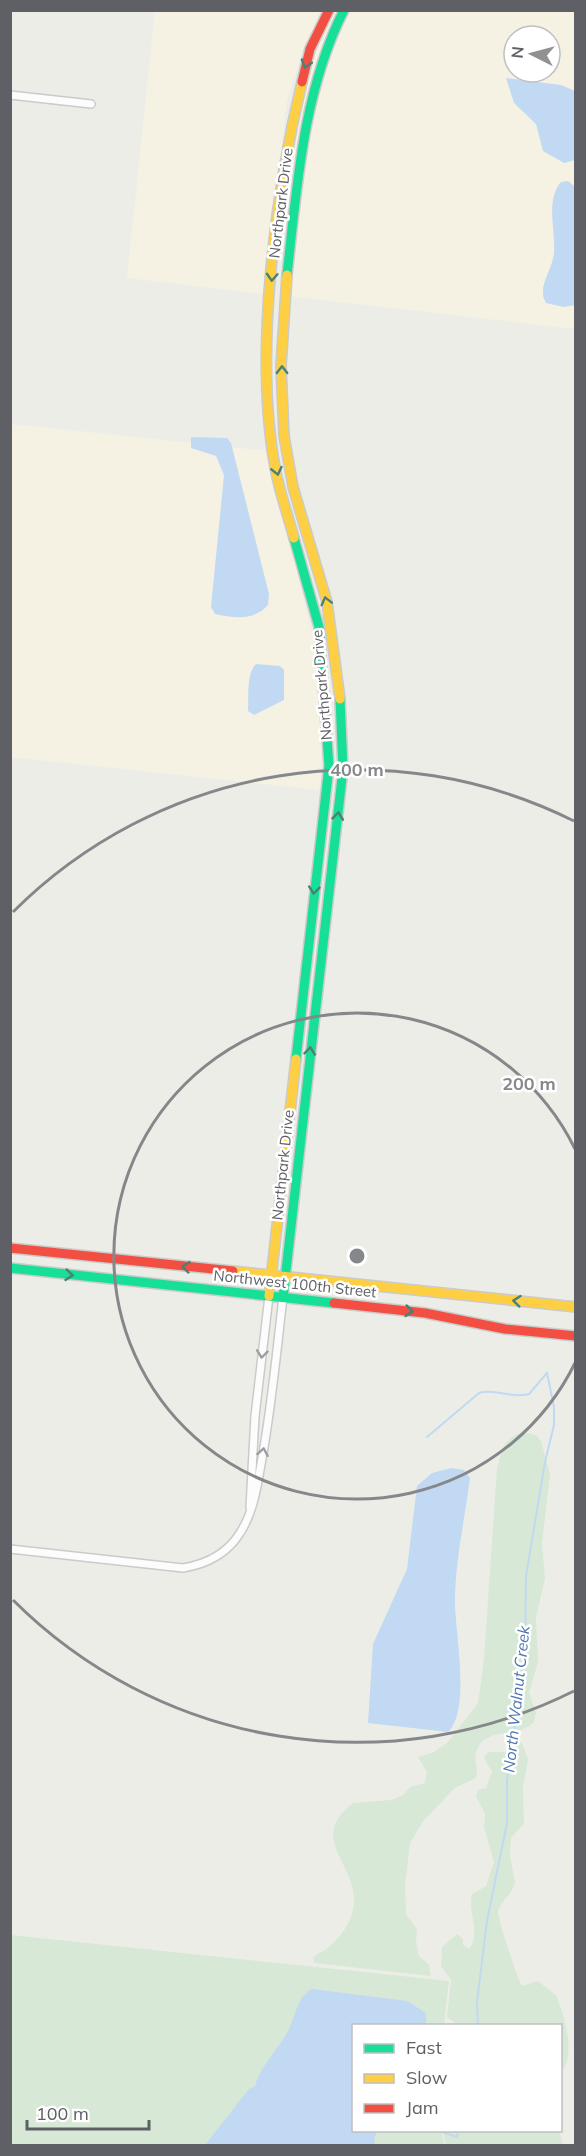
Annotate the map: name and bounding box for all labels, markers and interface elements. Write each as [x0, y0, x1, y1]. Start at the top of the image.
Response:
north arrow [502, 24, 562, 84]
text: N [507, 45, 528, 59]
one-way arrow [301, 58, 313, 69]
street label: Northpark Drive [264, 147, 297, 259]
one-way arrow [265, 273, 278, 282]
one-way arrow [276, 365, 288, 374]
one-way arrow [269, 466, 282, 476]
one-way arrow [321, 597, 334, 607]
street label: Northpark Drive [307, 629, 336, 741]
text: 400 m [330, 758, 384, 781]
one-way arrow [331, 811, 343, 820]
one-way arrow [309, 886, 321, 895]
one-way arrow [304, 1047, 316, 1056]
text: 200 m [502, 1072, 556, 1095]
street label: Northpark Drive [267, 1109, 298, 1221]
centre of rings [347, 1246, 367, 1266]
one-way arrow [182, 1261, 191, 1274]
street label: Northwest 100th Street [213, 1266, 377, 1302]
one-way arrow [64, 1268, 73, 1281]
one-way arrow [513, 1295, 522, 1307]
one-way arrow [404, 1304, 413, 1317]
one-way arrow [256, 1349, 269, 1359]
one-way arrow [256, 1448, 269, 1458]
water label: North Walnut Creek [498, 1624, 534, 1773]
legend [352, 2024, 562, 2132]
text: Fast [406, 2036, 442, 2059]
text: Slow [406, 2066, 448, 2089]
scale bar [27, 2093, 148, 2131]
text: Jam [406, 2096, 439, 2119]
text: 100 m [36, 2102, 89, 2125]

